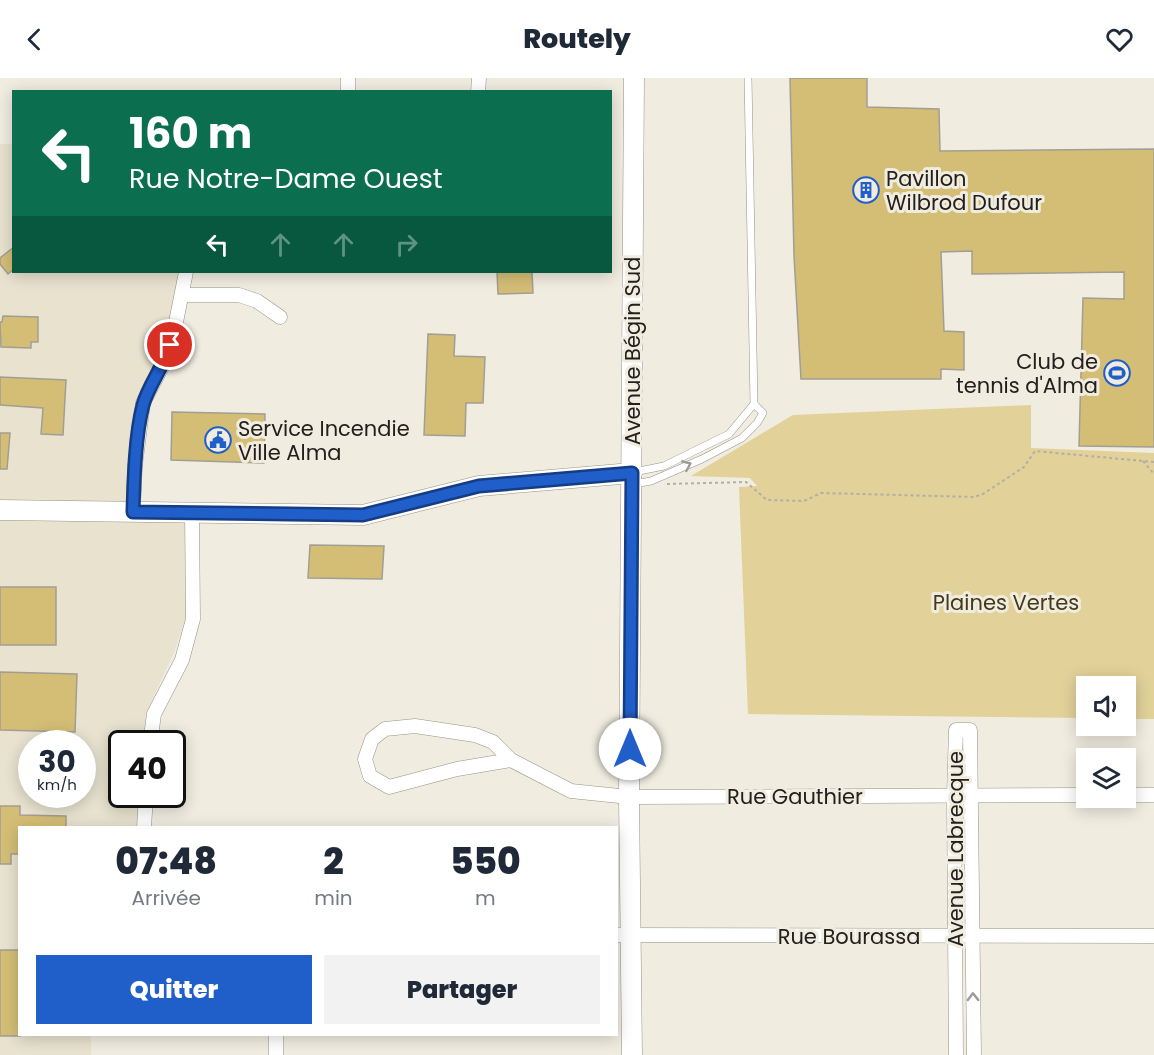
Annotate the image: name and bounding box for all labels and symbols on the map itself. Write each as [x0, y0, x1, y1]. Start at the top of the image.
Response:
place label: Pavillon Wilbrod Dufour [886, 164, 1042, 217]
building icon: Pavillon Wilbrod Dufour [851, 175, 881, 205]
street label: Avenue Bégin Sud [618, 257, 647, 445]
pin [144, 319, 195, 370]
place label: Club de tennis d'Alma [956, 347, 1098, 400]
sports icon: Club de tennis d'Alma [1102, 358, 1132, 388]
place label: Service Incendie Ville Alma [238, 414, 410, 467]
public building icon: Service Incendie Ville Alma [203, 425, 233, 455]
one-way arrow [680, 460, 691, 472]
park label: Plaines Vertes [933, 588, 1079, 617]
position arrow [598, 717, 662, 781]
speed limit sign: 40 [108, 730, 186, 808]
street label: Avenue Labrecque [941, 751, 970, 947]
street label: Rue Gauthier [727, 782, 863, 811]
street label: Rue Bourassa [778, 922, 920, 951]
one-way arrow [967, 992, 980, 1001]

